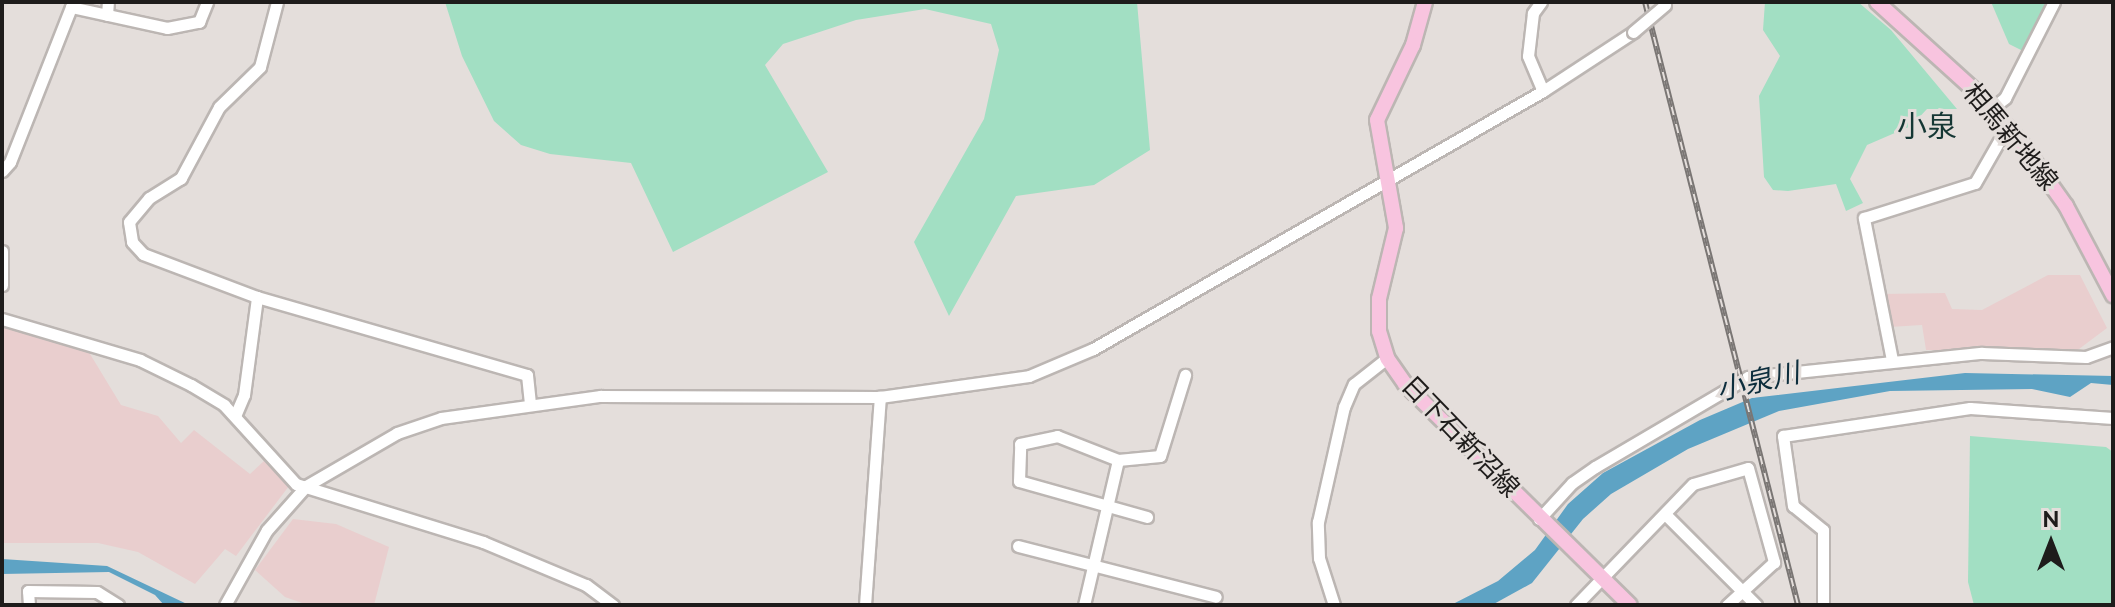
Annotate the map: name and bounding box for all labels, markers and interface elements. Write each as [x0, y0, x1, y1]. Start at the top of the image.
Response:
street label: 相馬新地線 [1956, 77, 2064, 197]
district label: 小泉 [1897, 109, 1957, 145]
water label: 小泉川 [1713, 356, 1803, 408]
street label: 日下石新沼線 [1395, 370, 1525, 504]
north arrow [2011, 503, 2091, 583]
text: N [2043, 506, 2059, 532]

